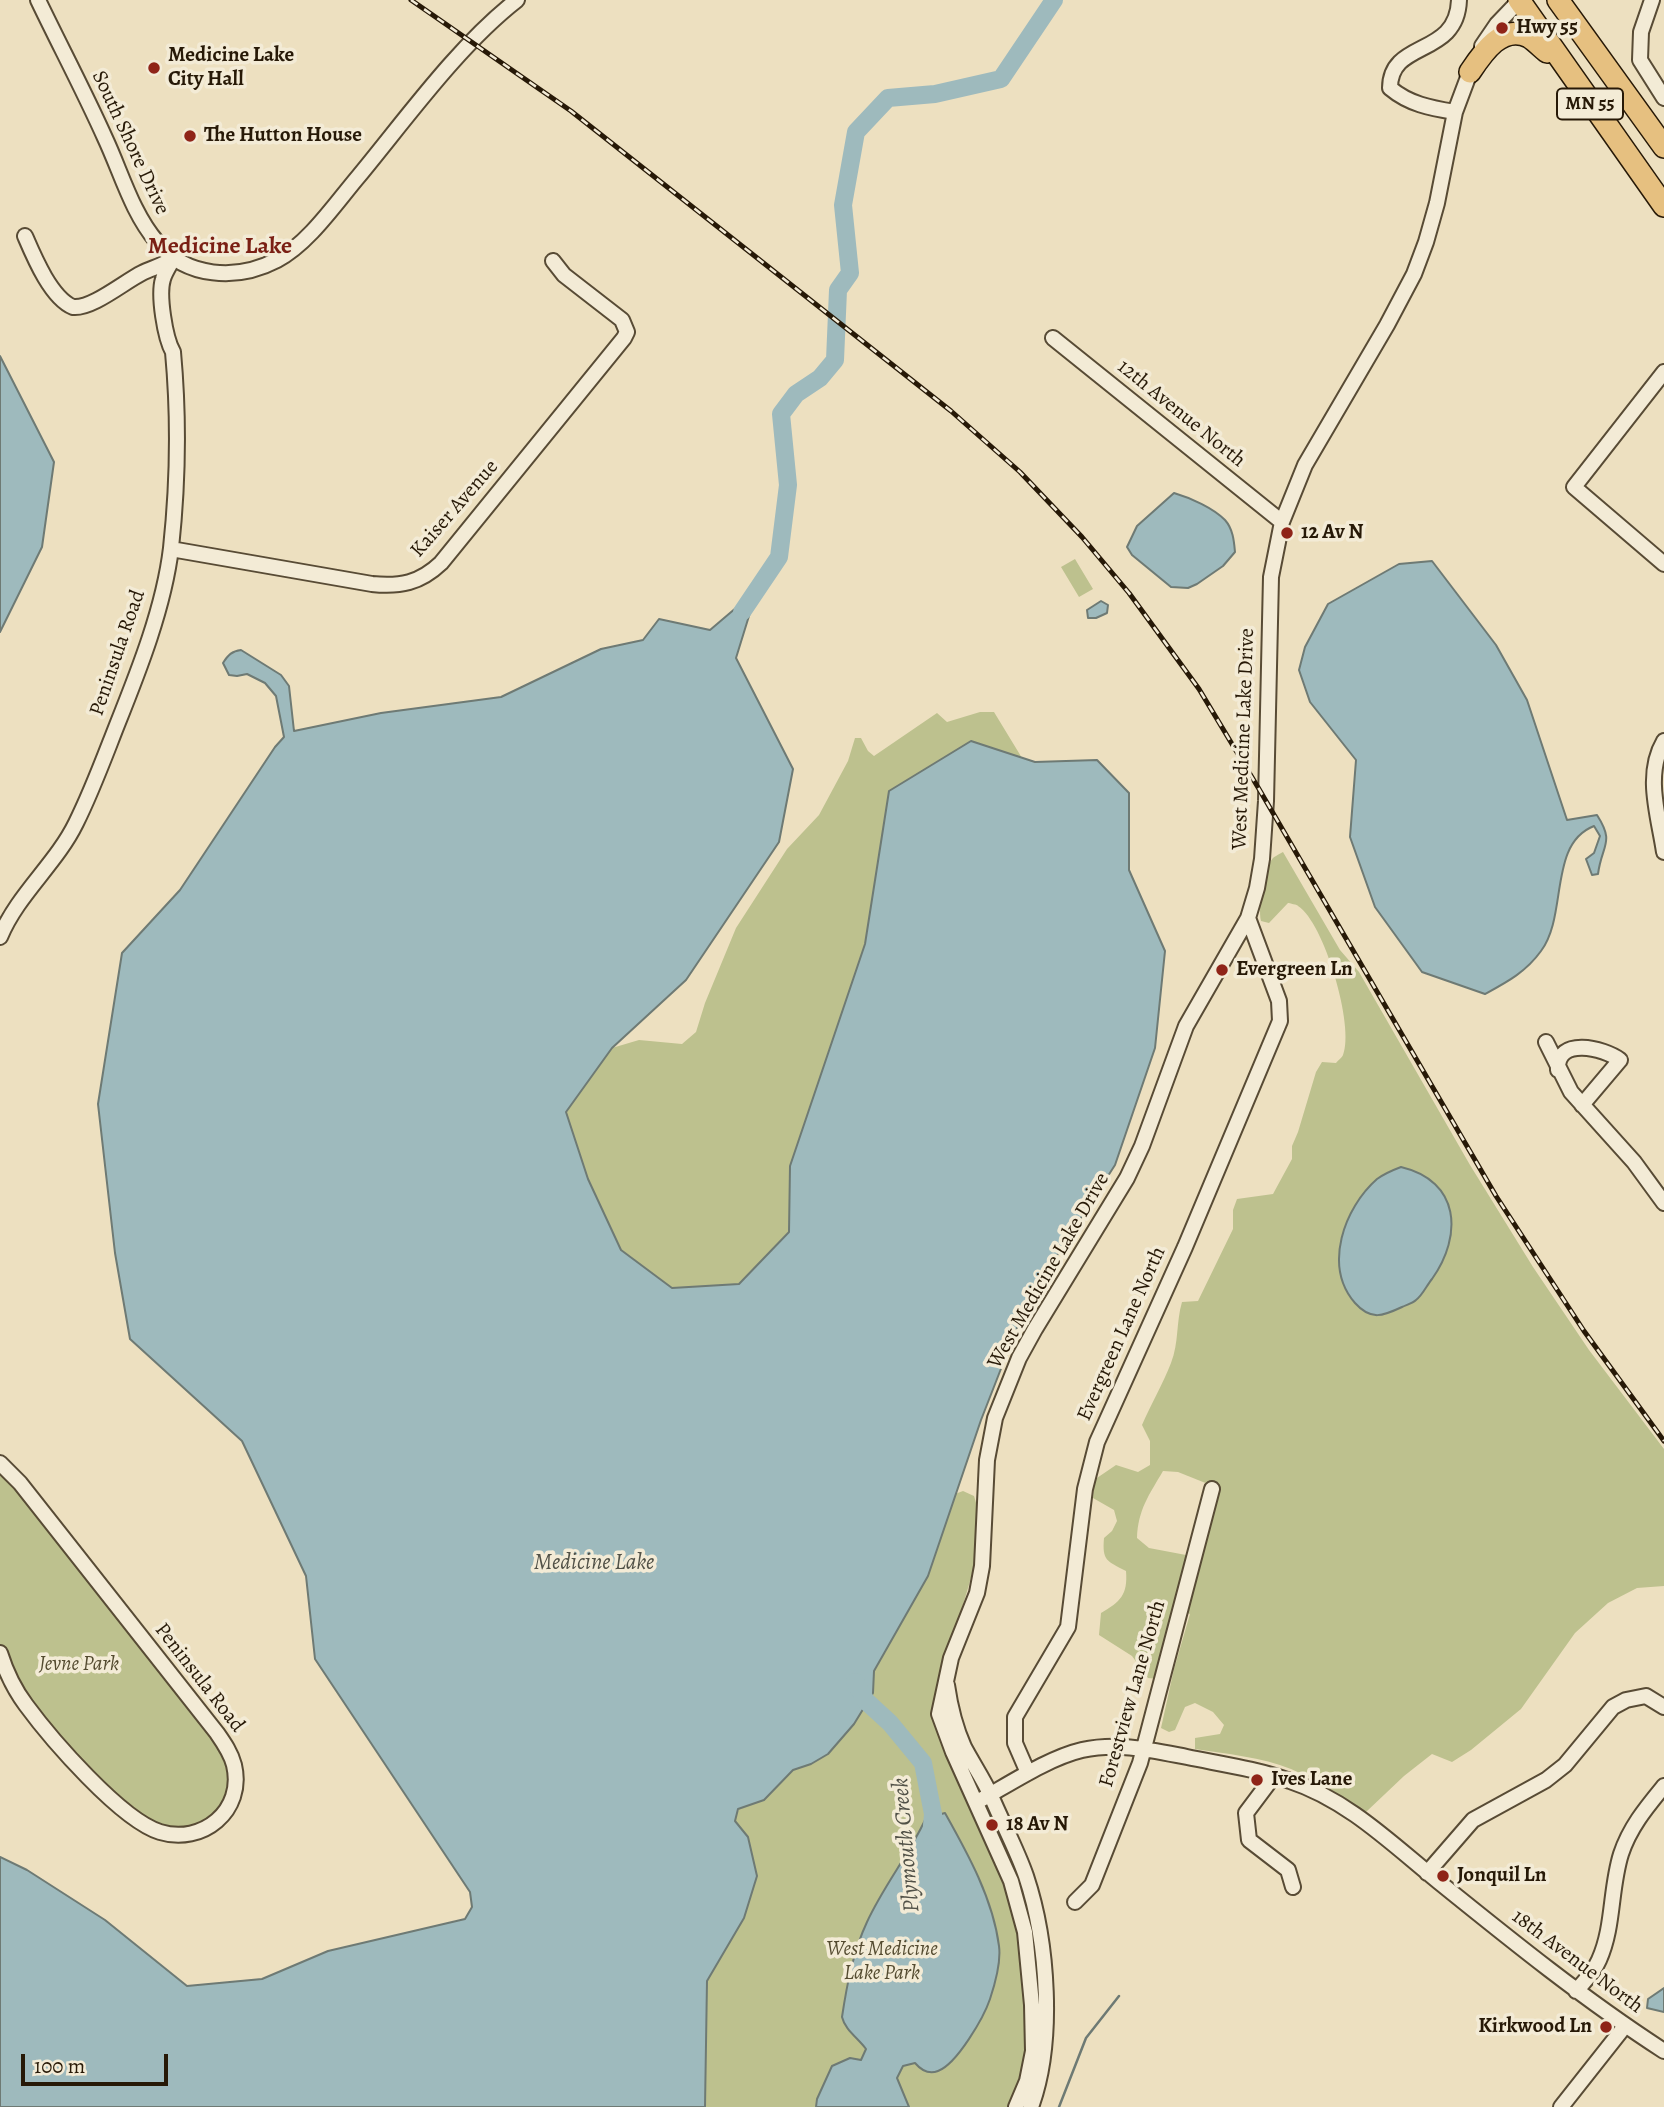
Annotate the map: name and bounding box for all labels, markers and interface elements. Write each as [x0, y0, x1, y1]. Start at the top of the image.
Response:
place label: Hwy 55 [1516, 15, 1578, 41]
marker: Hwy 55 [1494, 20, 1510, 36]
place label: Medicine Lake City Hall [168, 43, 294, 93]
marker: Medicine Lake City Hall [146, 60, 162, 76]
street label: South Shore Drive [86, 67, 174, 219]
road number: MN 55 [1557, 88, 1623, 120]
place label: The Hutton House [204, 123, 362, 149]
marker: The Hutton House [182, 128, 198, 144]
district label: Medicine Lake [148, 233, 292, 261]
street label: 12th Avenue North [1112, 355, 1250, 473]
street label: Kaiser Avenue [406, 455, 504, 563]
place label: 12 Av N [1301, 520, 1364, 546]
marker: 12 Av N [1279, 525, 1295, 541]
street label: Peninsula Road [85, 587, 151, 719]
street label: West Medicine Lake Drive [1228, 628, 1260, 850]
place label: Evergreen Ln [1236, 957, 1353, 983]
marker: Evergreen Ln [1214, 962, 1230, 978]
street label: West Medicine Lake Drive [983, 1169, 1115, 1373]
street label: Evergreen Lane North [1072, 1243, 1172, 1425]
water label: Medicine Lake [534, 1549, 654, 1577]
street label: Forestview Lane North [1094, 1598, 1172, 1790]
street label: Peninsula Road [149, 1618, 249, 1738]
park label: Jevne Park [39, 1652, 119, 1678]
place label: Ives Lane [1271, 1767, 1352, 1793]
marker: Ives Lane [1249, 1772, 1265, 1788]
water label: Plymouth Creek [887, 1777, 927, 1913]
place label: 18 Av N [1006, 1812, 1069, 1838]
marker: 18 Av N [984, 1817, 1000, 1833]
place label: Jonquil Ln [1457, 1863, 1547, 1889]
marker: Jonquil Ln [1435, 1868, 1451, 1884]
street label: 18th Avenue North [1506, 1904, 1648, 2020]
park label: West Medicine Lake Park [826, 1937, 938, 1987]
place label: Kirkwood Ln [1478, 2014, 1592, 2040]
marker: Kirkwood Ln [1598, 2019, 1614, 2035]
scale bar [24, 2040, 172, 2084]
text: 100 m [34, 2052, 85, 2080]

